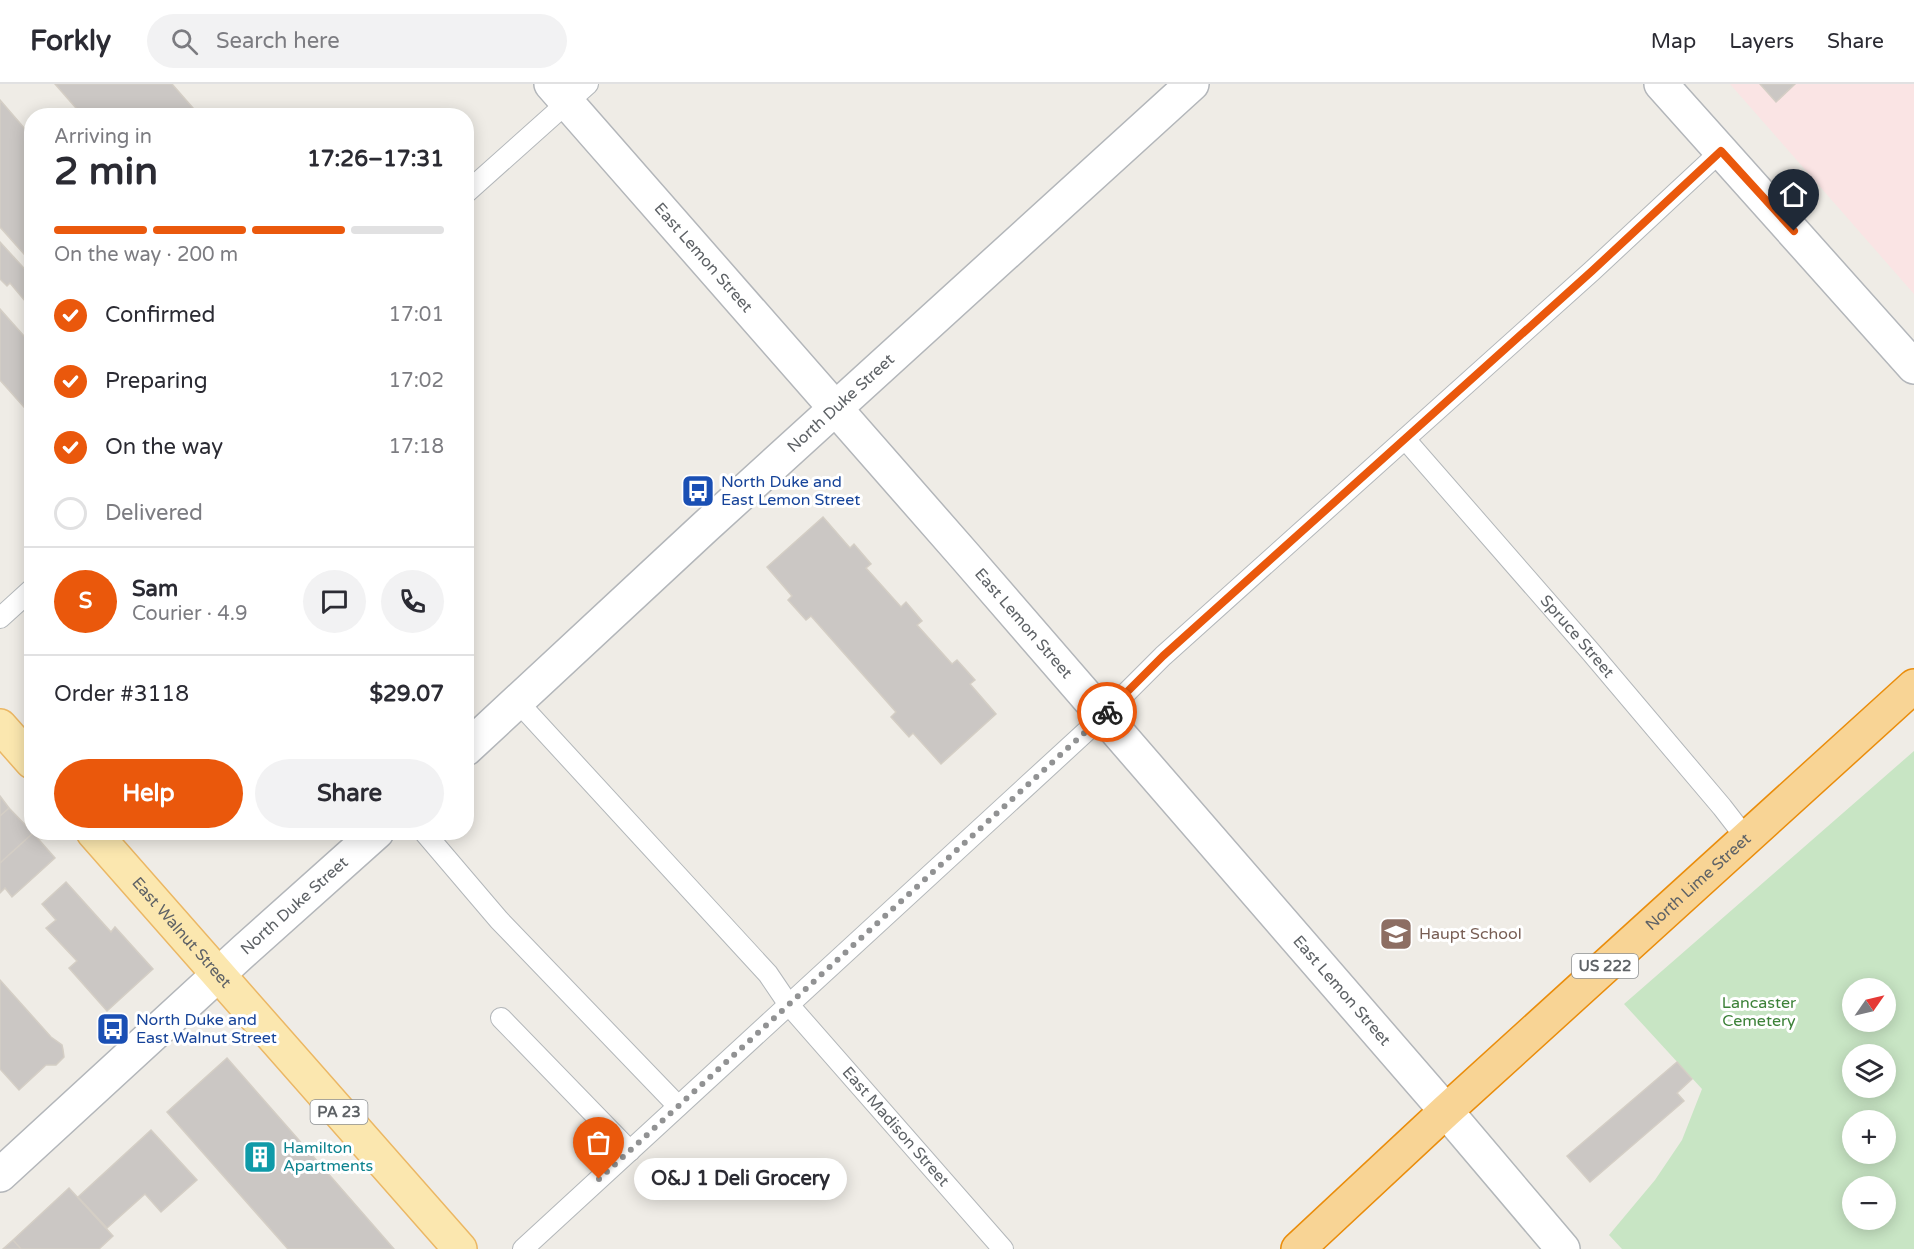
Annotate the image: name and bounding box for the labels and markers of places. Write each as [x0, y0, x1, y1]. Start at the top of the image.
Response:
pin [1768, 169, 1819, 231]
place label: North Duke and East Lemon Street [721, 472, 860, 510]
bus stop icon: North Duke and East Lemon Street [680, 473, 716, 509]
school or university icon: Haupt School [1378, 916, 1414, 952]
place label: Haupt School [1419, 924, 1522, 944]
place label: North Duke and East Walnut Street [136, 1010, 277, 1048]
bus stop icon: North Duke and East Walnut Street [95, 1011, 131, 1047]
pin [573, 1117, 624, 1179]
place label: Hamilton Apartments [283, 1138, 373, 1176]
building icon: Hamilton Apartments [242, 1139, 278, 1175]
callout: O&J 1 Deli Grocery [635, 1158, 848, 1200]

